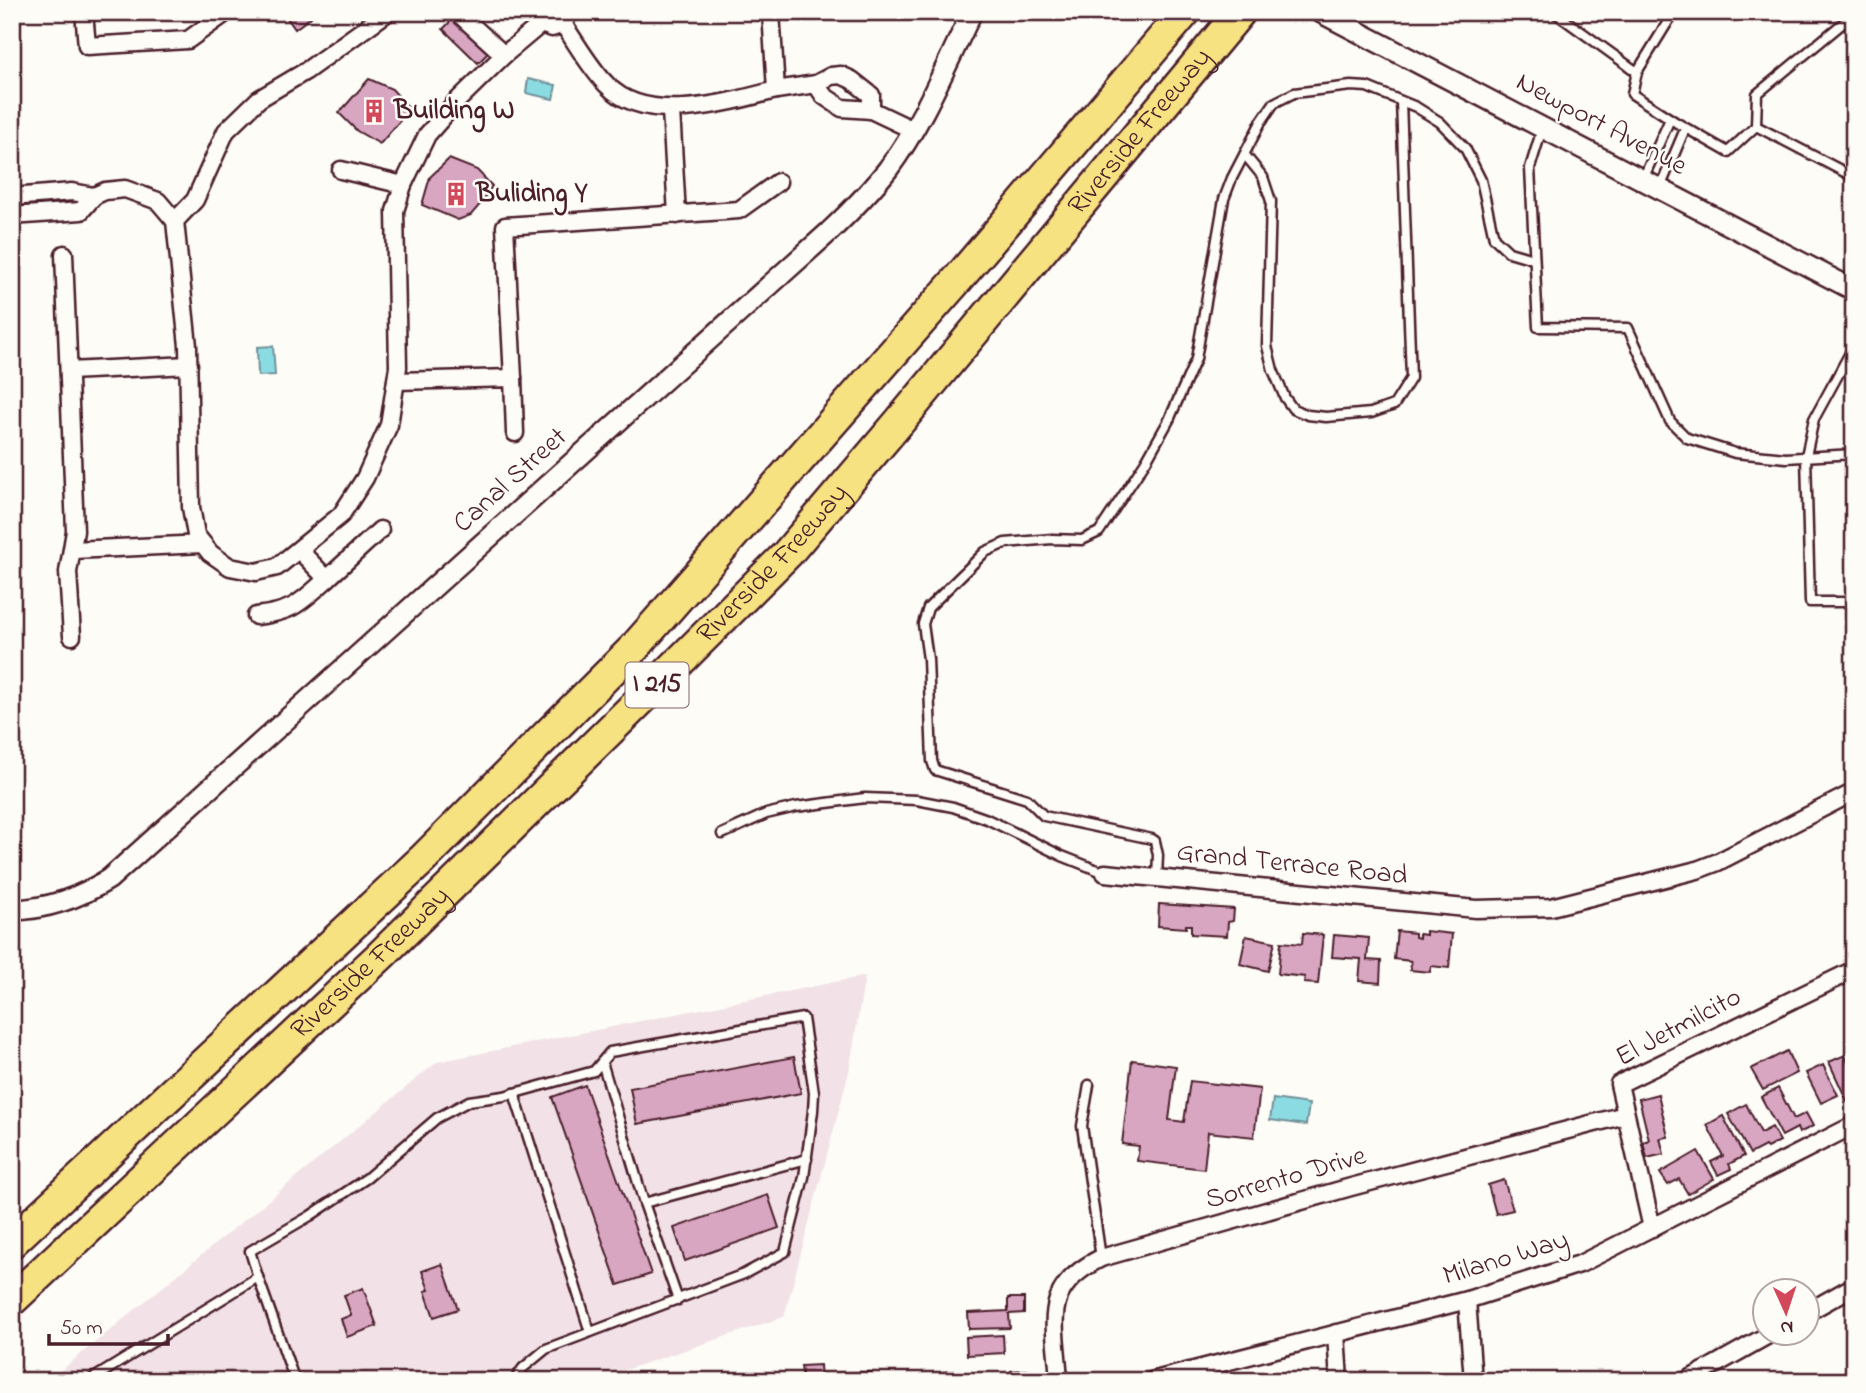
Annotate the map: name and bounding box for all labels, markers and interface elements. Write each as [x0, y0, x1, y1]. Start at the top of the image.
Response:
street label: Riverside Freeway [1058, 39, 1222, 225]
street label: Newport Avenue [1508, 63, 1694, 188]
place label: Building W [392, 91, 514, 133]
building icon: Building W [360, 97, 388, 125]
place label: Buliding Y [474, 174, 589, 216]
building icon: Buliding Y [442, 180, 470, 208]
street label: Canal Street [445, 418, 577, 544]
street label: Riverside Freeway [687, 475, 859, 654]
road number: I 215 [626, 663, 688, 708]
street label: Grand Terrace Road [1175, 832, 1410, 898]
street label: Riverside Freeway [282, 877, 460, 1050]
street label: El Jetmilcito [1609, 978, 1749, 1078]
street label: Sorrento Drive [1201, 1136, 1372, 1222]
street label: Milano Way [1438, 1220, 1574, 1298]
north arrow [1750, 1278, 1820, 1348]
scale bar [49, 1302, 168, 1346]
text: N [1779, 1313, 1794, 1340]
text: 50 m [60, 1314, 103, 1344]

